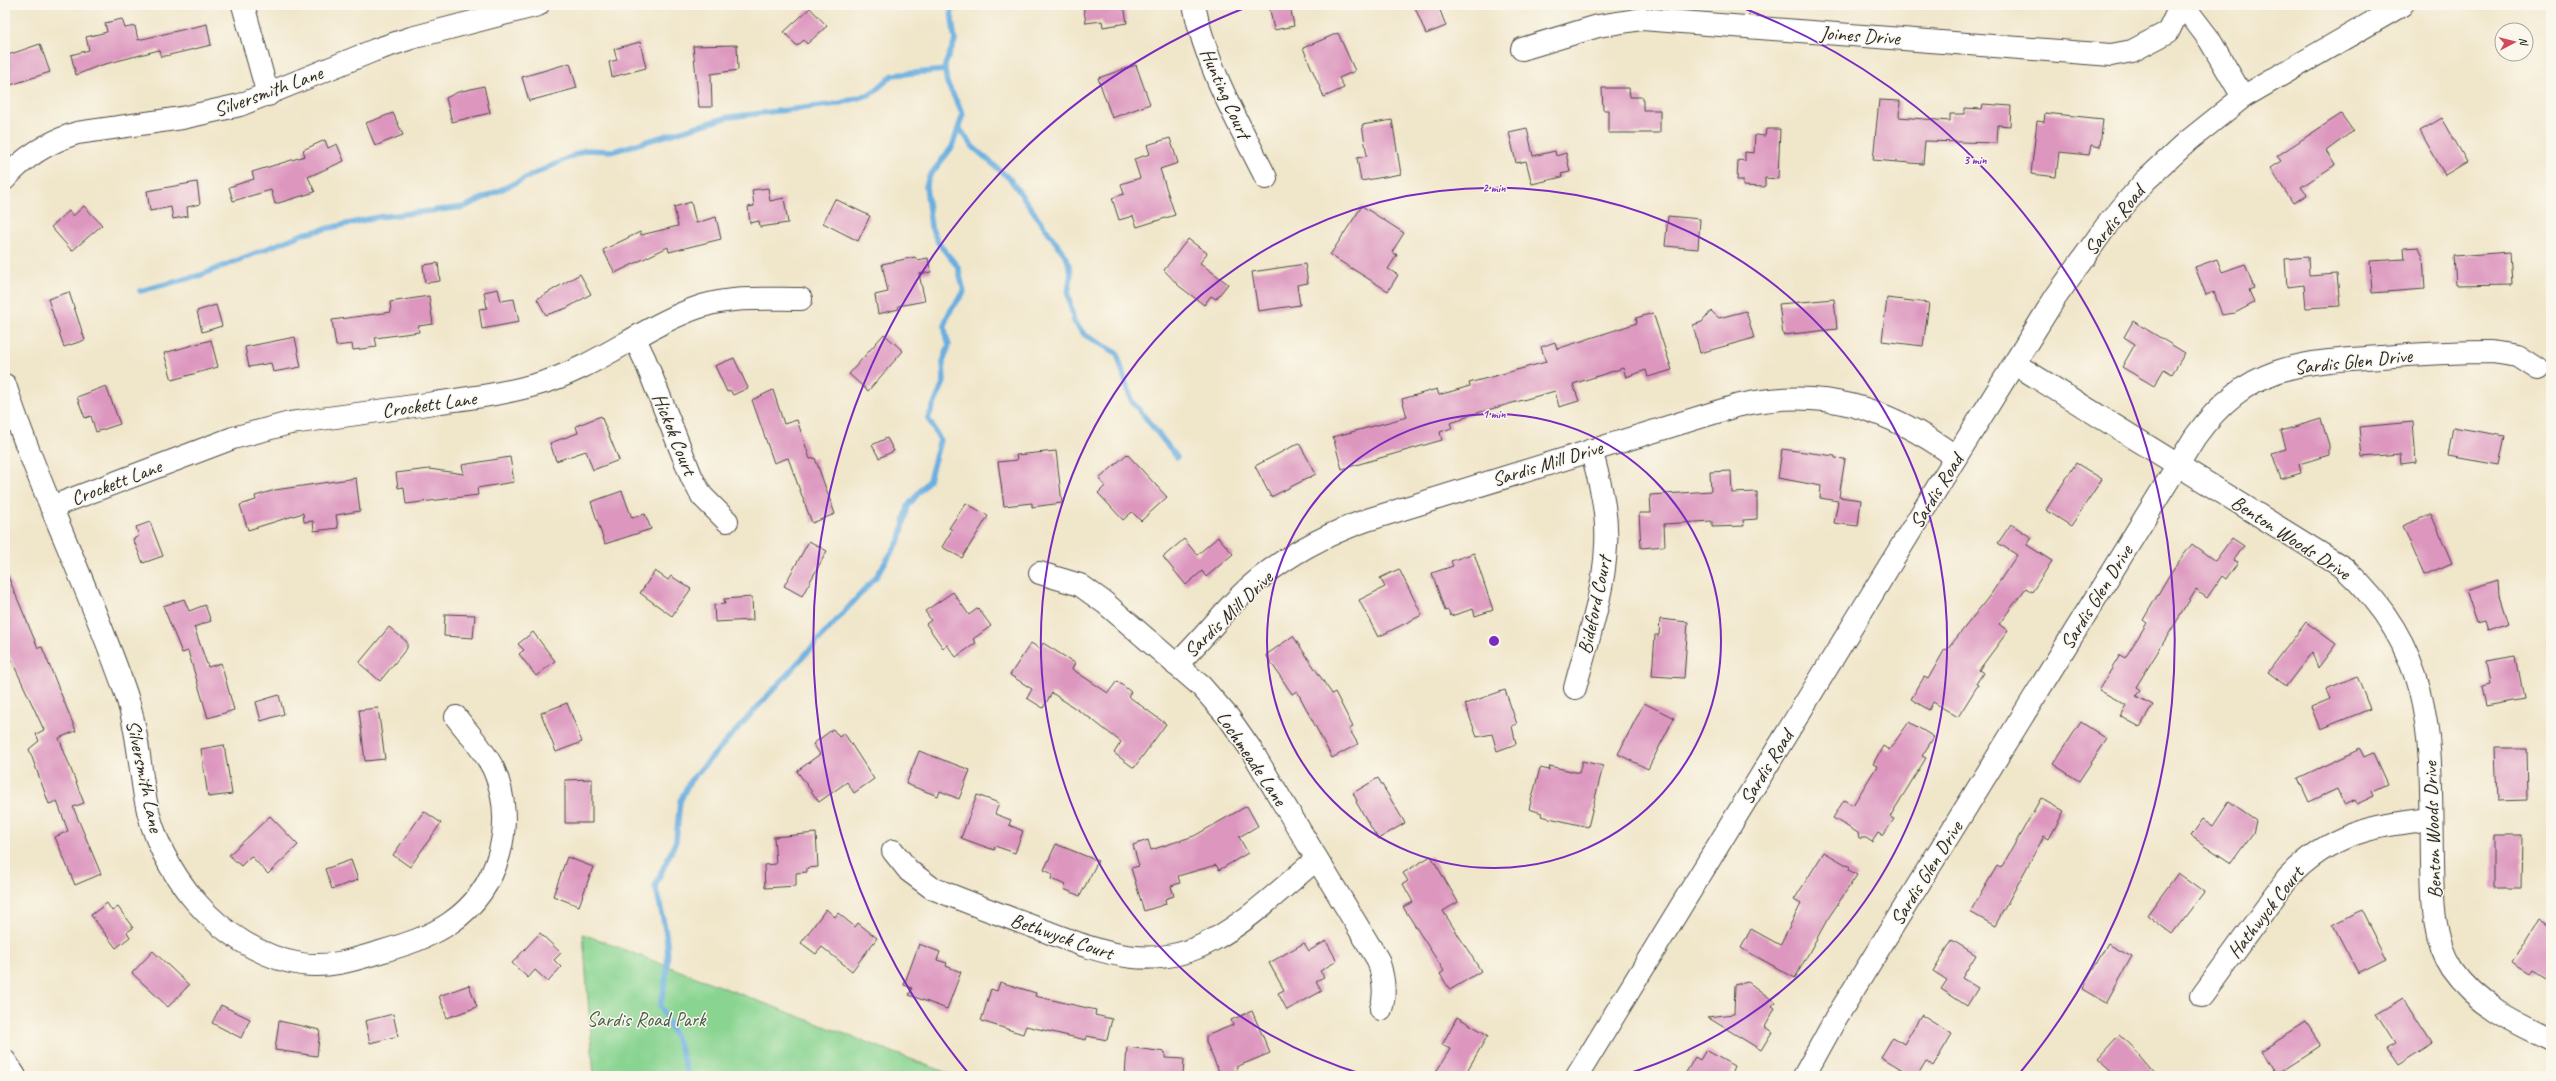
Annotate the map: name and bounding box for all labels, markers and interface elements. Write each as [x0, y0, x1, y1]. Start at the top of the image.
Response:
street label: Joines Drive [1818, 20, 1902, 51]
north arrow [2494, 22, 2534, 62]
text: N [2517, 37, 2532, 47]
street label: Hunting Court [1194, 44, 1258, 146]
street label: Silversmith Lane [210, 60, 327, 123]
text: 3 min [1964, 152, 1987, 168]
street label: Sardis Road [2079, 178, 2152, 260]
text: 2 min [1483, 180, 1506, 196]
street label: Sardis Glen Drive [2293, 343, 2415, 380]
street label: Crockett Lane [380, 385, 479, 423]
street label: Hickok Court [647, 389, 703, 481]
text: 1 min [1483, 406, 1506, 422]
street label: Sardis Mill Drive [1489, 434, 1607, 492]
street label: Sardis Road [1904, 447, 1971, 533]
street label: Crockett Lane [67, 453, 166, 511]
street label: Benton Woods Drive [2226, 490, 2356, 586]
street label: Sardis Glen Drive [2055, 539, 2139, 654]
street label: Bideford Court [1572, 551, 1618, 656]
street label: Sardis Mill Drive [1179, 565, 1279, 663]
centre of rings [1487, 634, 1501, 648]
street label: Lochmeade Lane [1211, 706, 1293, 812]
street label: Silversmith Lane [120, 718, 169, 836]
street label: Sardis Road [1734, 723, 1801, 809]
street label: Benton Woods Drive [2418, 760, 2447, 899]
street label: Sardis Glen Drive [1885, 815, 1969, 930]
street label: Hathwyck Court [2222, 860, 2310, 963]
street label: Bethwyck Court [1007, 907, 1119, 966]
park label: Sardis Road Park [587, 1007, 707, 1032]

